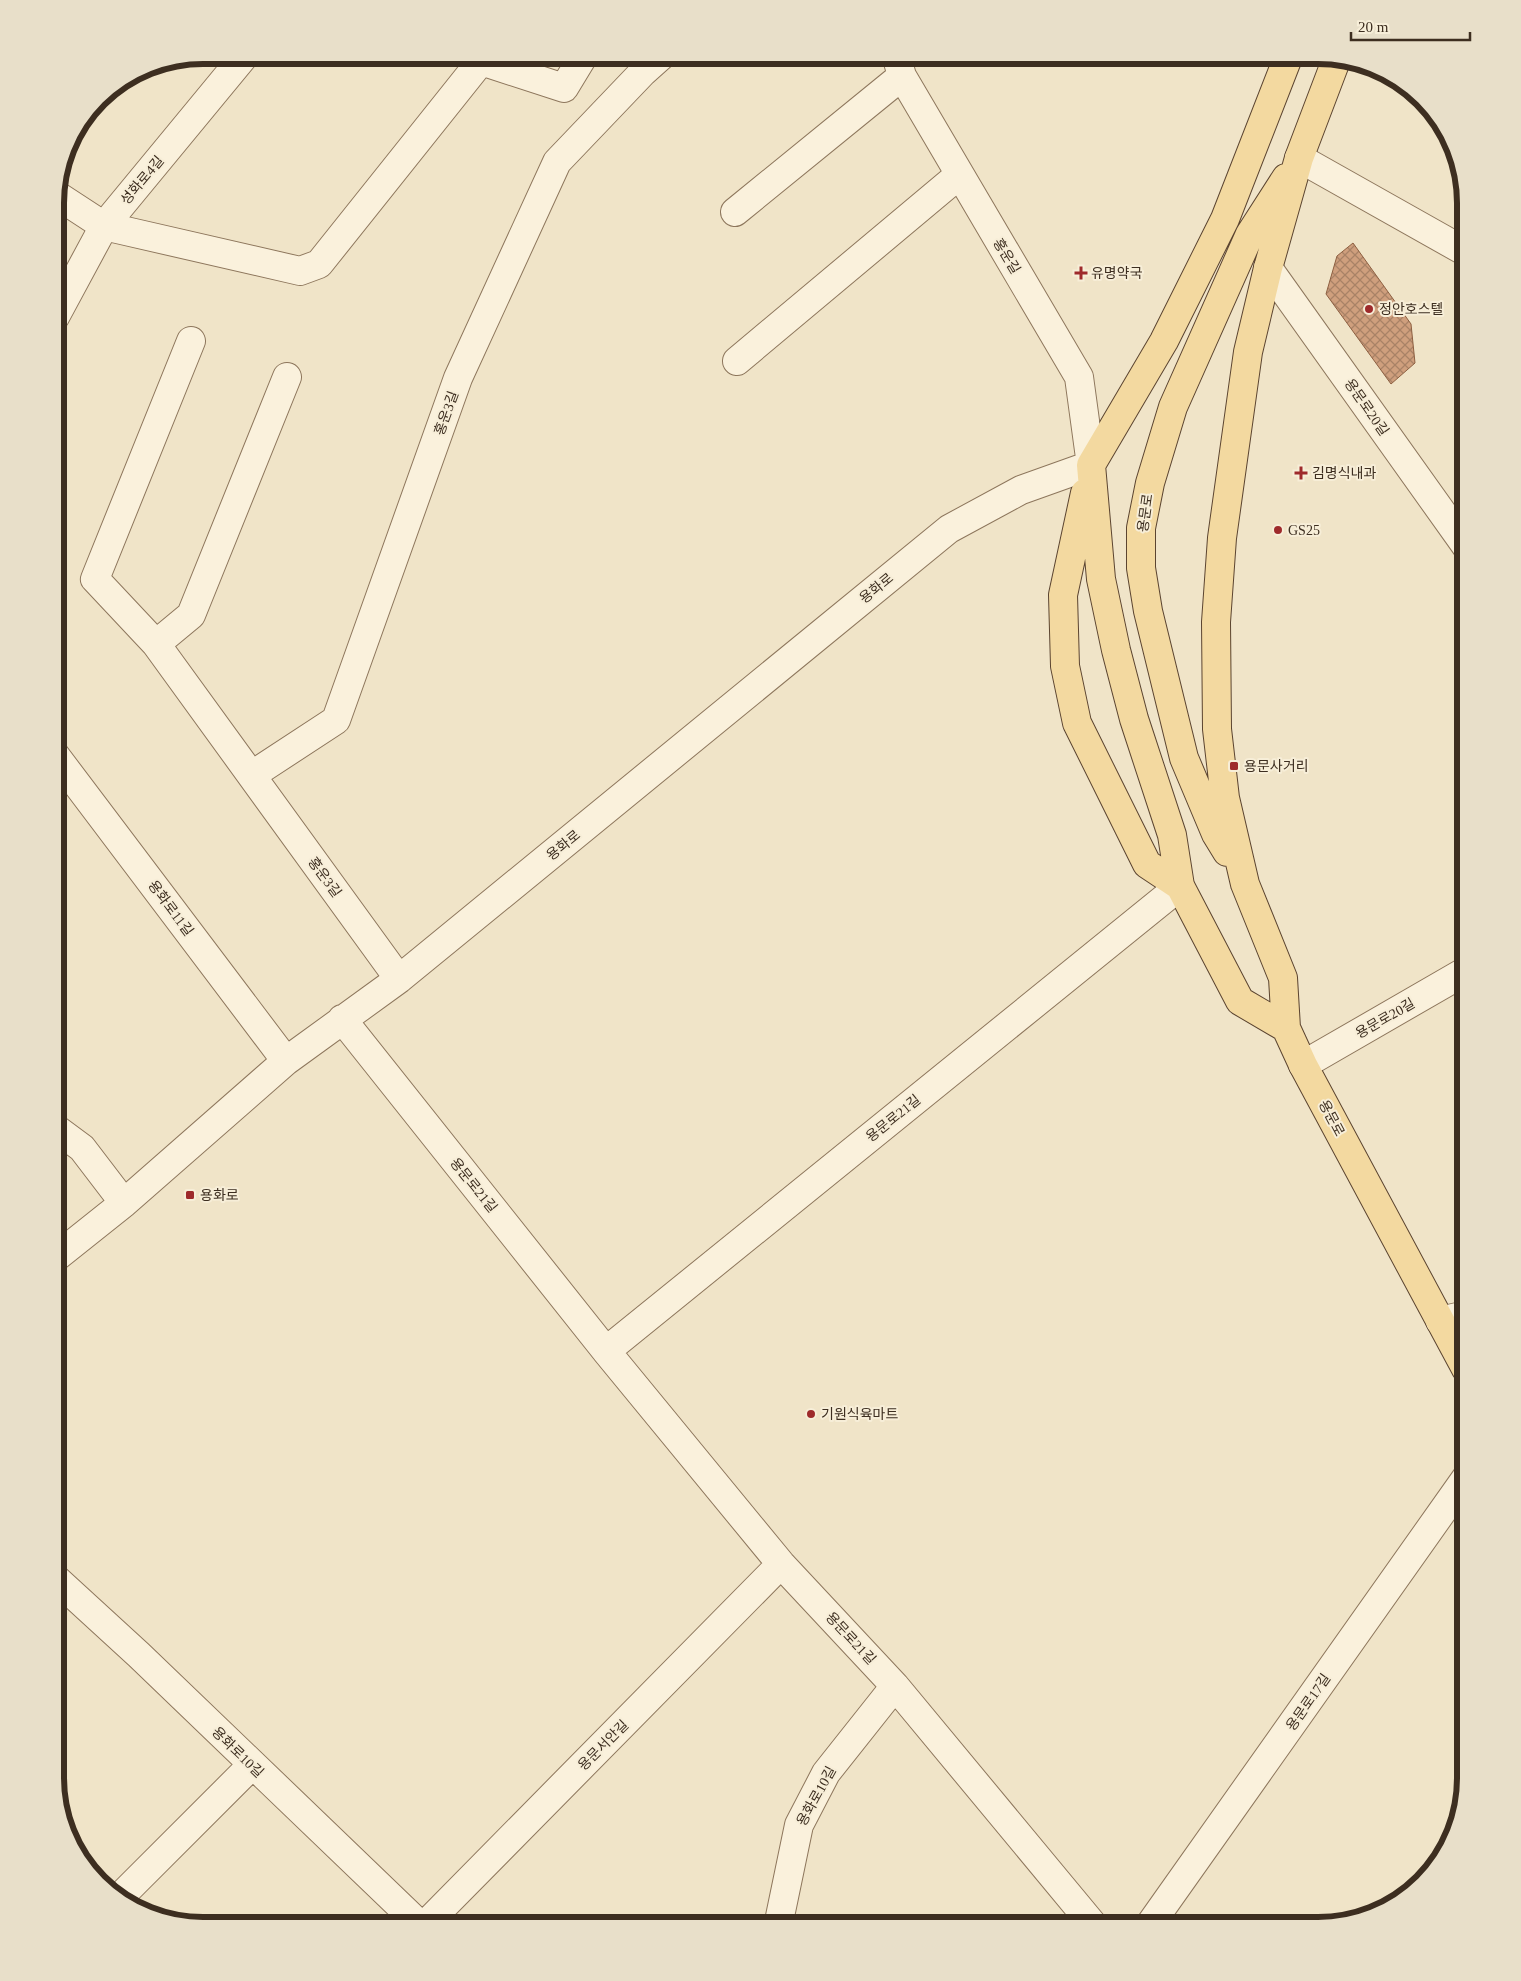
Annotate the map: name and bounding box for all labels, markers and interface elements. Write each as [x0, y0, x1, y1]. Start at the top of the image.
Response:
scale bar [1351, 10, 1470, 42]
text: 20 m [1358, 19, 1389, 35]
street label: 성화로4길 [118, 153, 167, 208]
street label: 홍운길 [990, 236, 1023, 277]
place label: 유명약국 [1091, 266, 1143, 281]
marker: 유명약국 [1075, 267, 1087, 279]
place label: 정안호스텔 [1379, 302, 1443, 317]
marker: 정안호스텔 [1363, 303, 1375, 315]
street label: 용문로20길 [1342, 376, 1392, 438]
street label: 홍운3길 [432, 389, 461, 437]
marker: 김명식내과 [1294, 466, 1308, 480]
place label: 김명식내과 [1312, 466, 1377, 481]
street label: 용문로 [1135, 493, 1156, 533]
place label: GS25 [1288, 523, 1320, 538]
marker: GS25 [1272, 524, 1284, 536]
street label: 용화로 [857, 570, 896, 606]
place label: 용문사거리 [1244, 759, 1308, 774]
marker: 용문사거리 [1228, 760, 1240, 772]
street label: 용화로 [544, 827, 583, 863]
street label: 홍운3길 [305, 854, 344, 900]
street label: 용화로11길 [145, 878, 196, 939]
street label: 용문로20길 [1353, 996, 1417, 1041]
street label: 용문로21길 [863, 1092, 923, 1145]
street label: 용문로 [1316, 1098, 1347, 1139]
street label: 용문로21길 [447, 1155, 500, 1215]
place label: 용화로 [200, 1188, 239, 1203]
marker: 용화로 [184, 1189, 196, 1201]
place label: 기원식육마트 [821, 1407, 898, 1422]
marker: 기원식육마트 [805, 1408, 817, 1420]
street label: 용문로21길 [823, 1609, 878, 1667]
street label: 용문로17길 [1283, 1671, 1333, 1733]
street label: 용문서안길 [575, 1717, 631, 1773]
street label: 용화로10길 [209, 1724, 266, 1781]
street label: 용화로10길 [794, 1764, 839, 1829]

